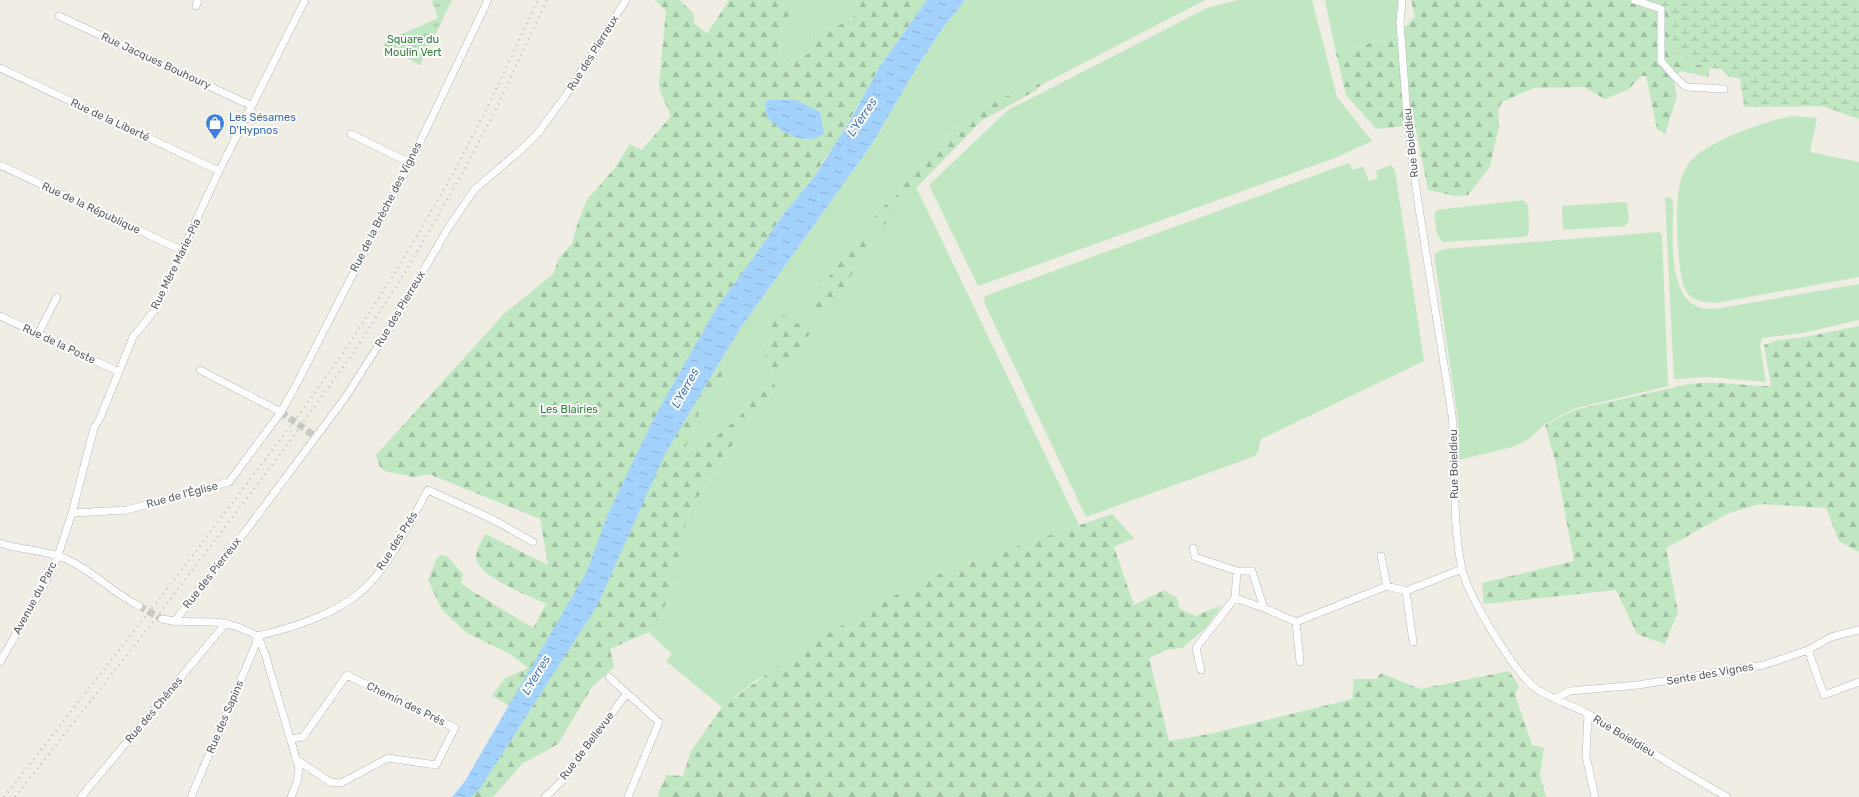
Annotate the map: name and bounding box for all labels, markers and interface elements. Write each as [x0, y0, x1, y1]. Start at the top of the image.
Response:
street label: Rue des Pierreux [565, 13, 621, 93]
street label: Rue Jacques Bouhoury [99, 30, 213, 92]
park label: Square du Moulin Vert [384, 33, 442, 59]
water label: L'Yerres [844, 95, 880, 139]
street label: Rue de la Liberté [68, 96, 152, 144]
street label: Rue Boieldieu [1401, 108, 1421, 178]
place label: Les Sésames D'Hypnos [229, 111, 296, 137]
shop icon: Les Sésames D'Hypnos [204, 112, 226, 140]
street label: Rue de la Brèche des Vignes [347, 139, 425, 274]
street label: Rue de la République [40, 179, 142, 237]
street label: Rue Mère Marie-Pia [148, 216, 204, 312]
street label: Rue des Pierreux [372, 269, 428, 349]
street label: Rue de la Poste [21, 321, 97, 367]
water label: L'Yerres [668, 366, 702, 410]
park label: Les Blairies [540, 403, 598, 416]
street label: Rue Boieldieu [1447, 429, 1461, 499]
street label: Rue de l'Église [145, 479, 219, 511]
street label: Rue des Prés [374, 509, 420, 573]
street label: Rue des Pierreux [180, 535, 244, 611]
street label: Avenue du Parc [10, 560, 60, 636]
water label: L'Yerres [519, 653, 553, 697]
street label: Sente des Vignes [1665, 660, 1755, 688]
street label: Rue des Chênes [123, 674, 186, 746]
street label: Rue des Sapins [204, 678, 246, 755]
street label: Chemin des Prés [365, 679, 448, 729]
street label: Rue de Bellevue [557, 709, 617, 783]
street label: Rue Boieldieu [1591, 712, 1657, 760]

